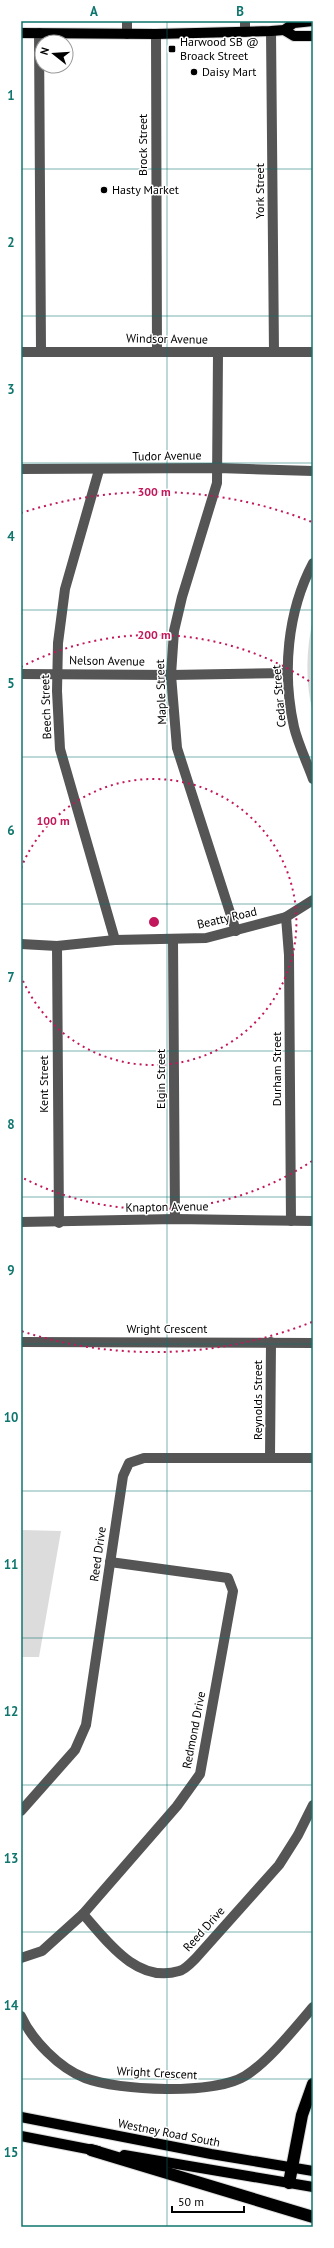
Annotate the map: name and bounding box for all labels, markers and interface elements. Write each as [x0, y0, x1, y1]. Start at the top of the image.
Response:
text: A [90, 3, 98, 20]
text: B [236, 3, 244, 20]
north arrow [34, 34, 74, 74]
place label: Harwood SB @ Broack Street [180, 34, 259, 63]
marker: Harwood SB @ Broack Street [167, 44, 177, 54]
text: N [37, 46, 52, 57]
place label: Daisy Mart [202, 64, 256, 79]
marker: Daisy Mart [189, 67, 199, 77]
text: 1 [7, 87, 15, 104]
street label: Brock Street [135, 114, 150, 176]
street label: York Street [252, 163, 267, 219]
place label: Hasty Market [112, 182, 179, 197]
marker: Hasty Market [99, 185, 109, 195]
text: 2 [7, 234, 15, 251]
street label: Windsor Avenue [126, 330, 208, 347]
text: 3 [7, 381, 15, 398]
street label: Tudor Avenue [132, 447, 202, 464]
text: 300 m [137, 484, 171, 499]
text: 4 [7, 528, 15, 545]
text: 200 m [137, 627, 171, 642]
street label: Nelson Avenue [69, 652, 145, 669]
street label: Maple Street [152, 659, 169, 725]
street label: Cedar Street [268, 664, 289, 728]
street label: Beech Street [37, 674, 54, 740]
text: 5 [7, 675, 15, 692]
text: 100 m [36, 813, 70, 828]
text: 6 [7, 822, 15, 839]
street label: Beatty Road [195, 903, 258, 932]
centre of rings [147, 915, 161, 929]
text: 7 [7, 969, 15, 986]
street label: Durham Street [269, 1032, 284, 1106]
street label: Elgin Street [153, 1049, 168, 1109]
street label: Kent Street [36, 1055, 51, 1113]
text: 8 [7, 1116, 15, 1133]
street label: Knapton Avenue [125, 1198, 209, 1215]
text: 9 [7, 1262, 15, 1279]
street label: Wright Crescent [127, 1321, 207, 1336]
street label: Reynolds Street [250, 1360, 265, 1440]
text: 10 [4, 1409, 18, 1426]
street label: Reed Drive [86, 1526, 109, 1582]
text: 11 [4, 1556, 18, 1573]
street label: Redmond Drive [179, 1690, 208, 1770]
text: 12 [4, 1703, 18, 1720]
text: 13 [4, 1850, 18, 1867]
street label: Reed Drive [180, 1903, 228, 1954]
text: 14 [4, 1997, 19, 2014]
street label: Wright Crescent [116, 2063, 198, 2082]
street label: Westney Road South [117, 2115, 222, 2150]
text: 15 [4, 2144, 18, 2161]
scale bar [172, 2188, 244, 2214]
text: 50 m [178, 2194, 204, 2209]

